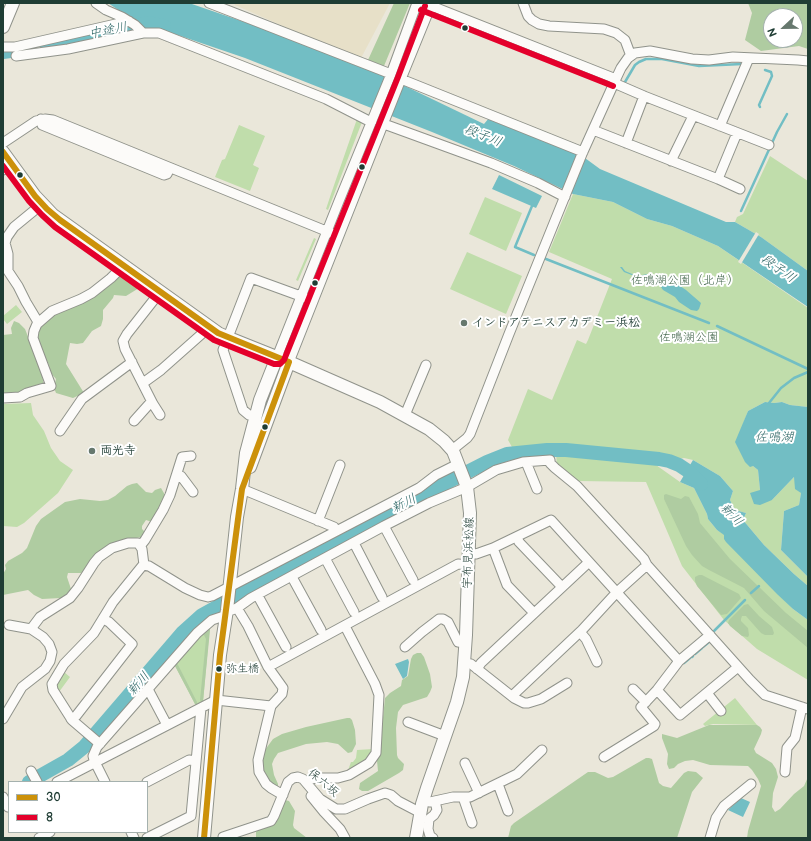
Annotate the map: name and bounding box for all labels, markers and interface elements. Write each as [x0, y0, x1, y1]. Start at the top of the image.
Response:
north arrow [763, 8, 803, 48]
water label: 中途川 [87, 20, 129, 42]
unlabelled marker [460, 23, 470, 33]
text: N [765, 26, 780, 39]
water label: 段子川 [462, 121, 504, 151]
unlabelled marker [357, 162, 367, 172]
unlabelled marker [15, 170, 25, 180]
water label: 段子川 [758, 251, 798, 287]
park label: 佐鳴湖公園（北岸） [631, 274, 739, 288]
unlabelled marker [310, 278, 320, 288]
place label: インドアテニスアカデミー浜松 [472, 316, 640, 330]
marker: インドアテニスアカデミー浜松 [459, 318, 469, 328]
park label: 佐鳴湖公園 [659, 331, 719, 345]
unlabelled marker [260, 422, 270, 432]
water label: 佐鳴湖 [755, 430, 793, 446]
place label: 両光寺 [100, 444, 136, 458]
marker: 両光寺 [87, 446, 97, 456]
water label: 新川 [389, 491, 419, 517]
water label: 新川 [716, 500, 746, 530]
street label: 宇布見浜松線 [461, 517, 477, 589]
place label: 弥生橋 [226, 662, 259, 676]
marker: 弥生橋 [214, 664, 224, 674]
water label: 新川 [125, 669, 153, 699]
street label: 保六坂 [305, 766, 341, 800]
legend [8, 781, 148, 833]
text: 30 [46, 790, 60, 805]
text: 8 [46, 810, 53, 825]

